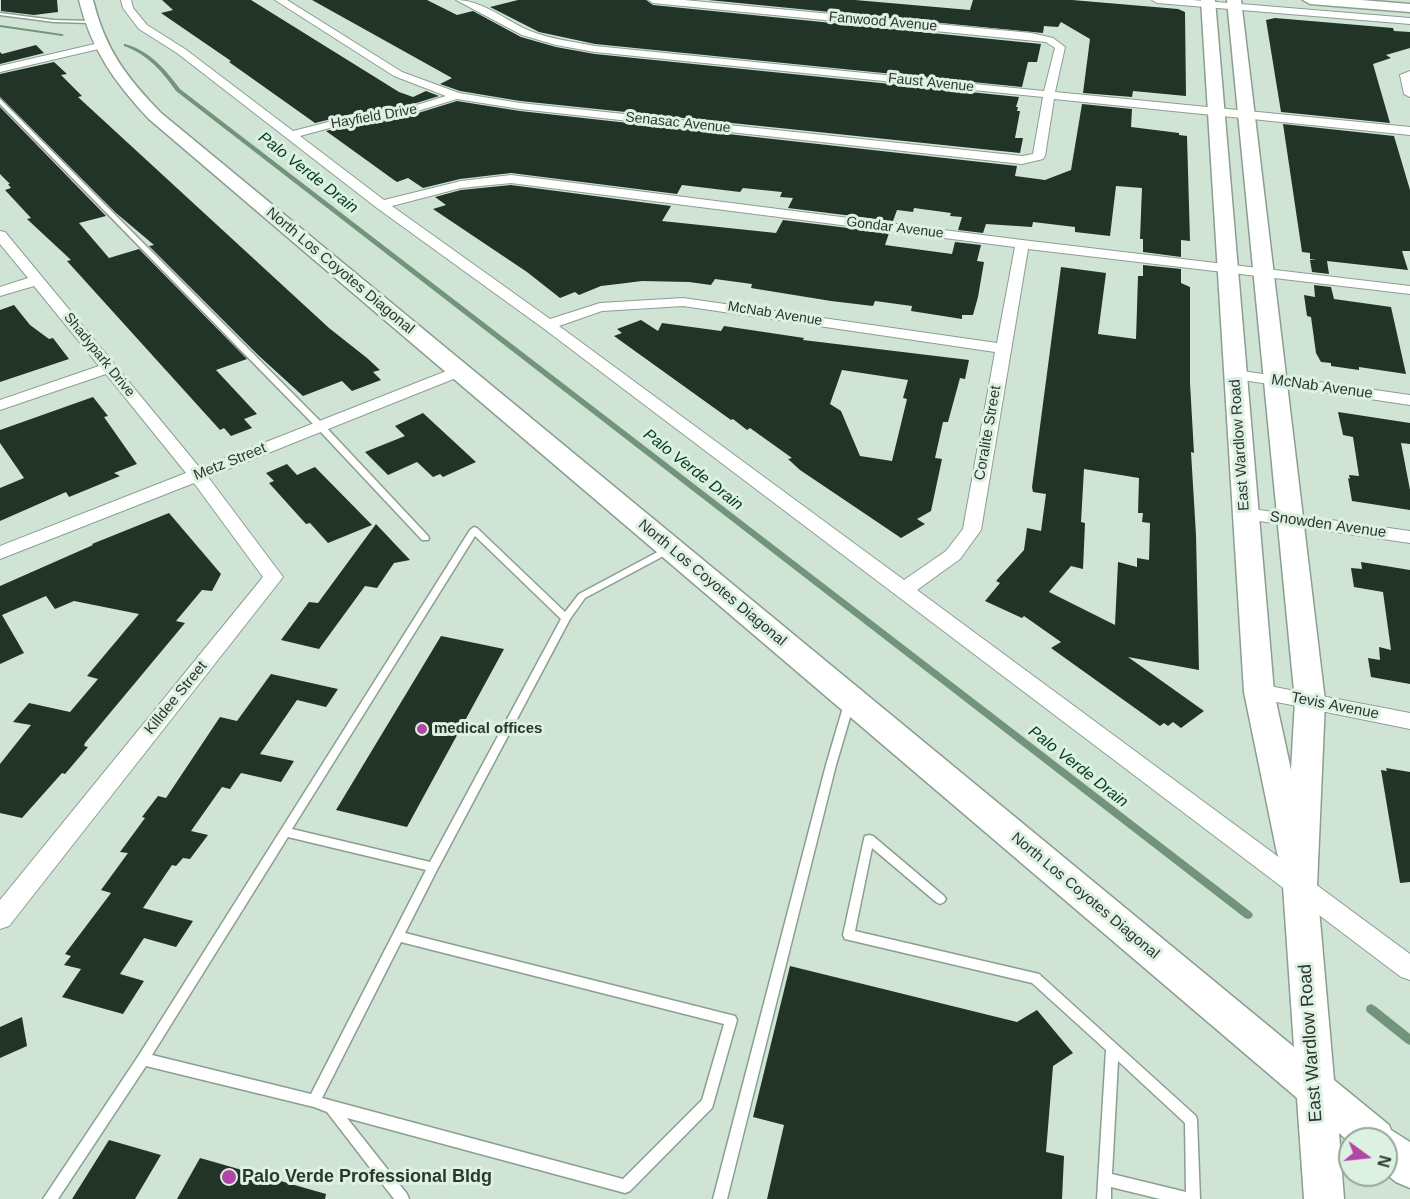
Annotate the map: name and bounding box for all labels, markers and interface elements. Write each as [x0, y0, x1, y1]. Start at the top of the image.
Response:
street label: Fanwood Avenue [828, 9, 938, 35]
street label: Faust Avenue [887, 70, 975, 96]
street label: Hayfield Drive [330, 101, 418, 133]
street label: Senasac Avenue [625, 109, 731, 137]
water label: Palo Verde Drain [254, 128, 362, 218]
street label: North Los Coyotes Diagonal [262, 204, 418, 338]
street label: Gondar Avenue [845, 214, 945, 242]
street label: McNab Avenue [727, 298, 823, 330]
street label: Shadypark Drive [60, 310, 138, 400]
street label: McNab Avenue [1270, 371, 1374, 403]
street label: East Wardlow Road [1226, 379, 1254, 511]
street label: Coralite Street [971, 384, 1005, 482]
water label: Palo Verde Drain [639, 425, 747, 515]
street label: Metz Street [191, 439, 269, 485]
street label: Snowden Avenue [1269, 508, 1387, 542]
street label: North Los Coyotes Diagonal [634, 516, 790, 650]
street label: Killdee Street [141, 658, 211, 738]
street label: Tevis Avenue [1290, 689, 1380, 723]
place label: medical offices [434, 720, 542, 738]
marker: medical offices [415, 722, 429, 736]
water label: Palo Verde Drain [1024, 722, 1132, 812]
street label: North Los Coyotes Diagonal [1007, 829, 1163, 963]
street label: East Wardlow Road [1295, 963, 1327, 1123]
north arrow [1338, 1127, 1398, 1187]
text: N [1374, 1153, 1394, 1169]
place label: Palo Verde Professional Bldg [242, 1166, 492, 1188]
marker: Palo Verde Professional Bldg [220, 1168, 238, 1186]

